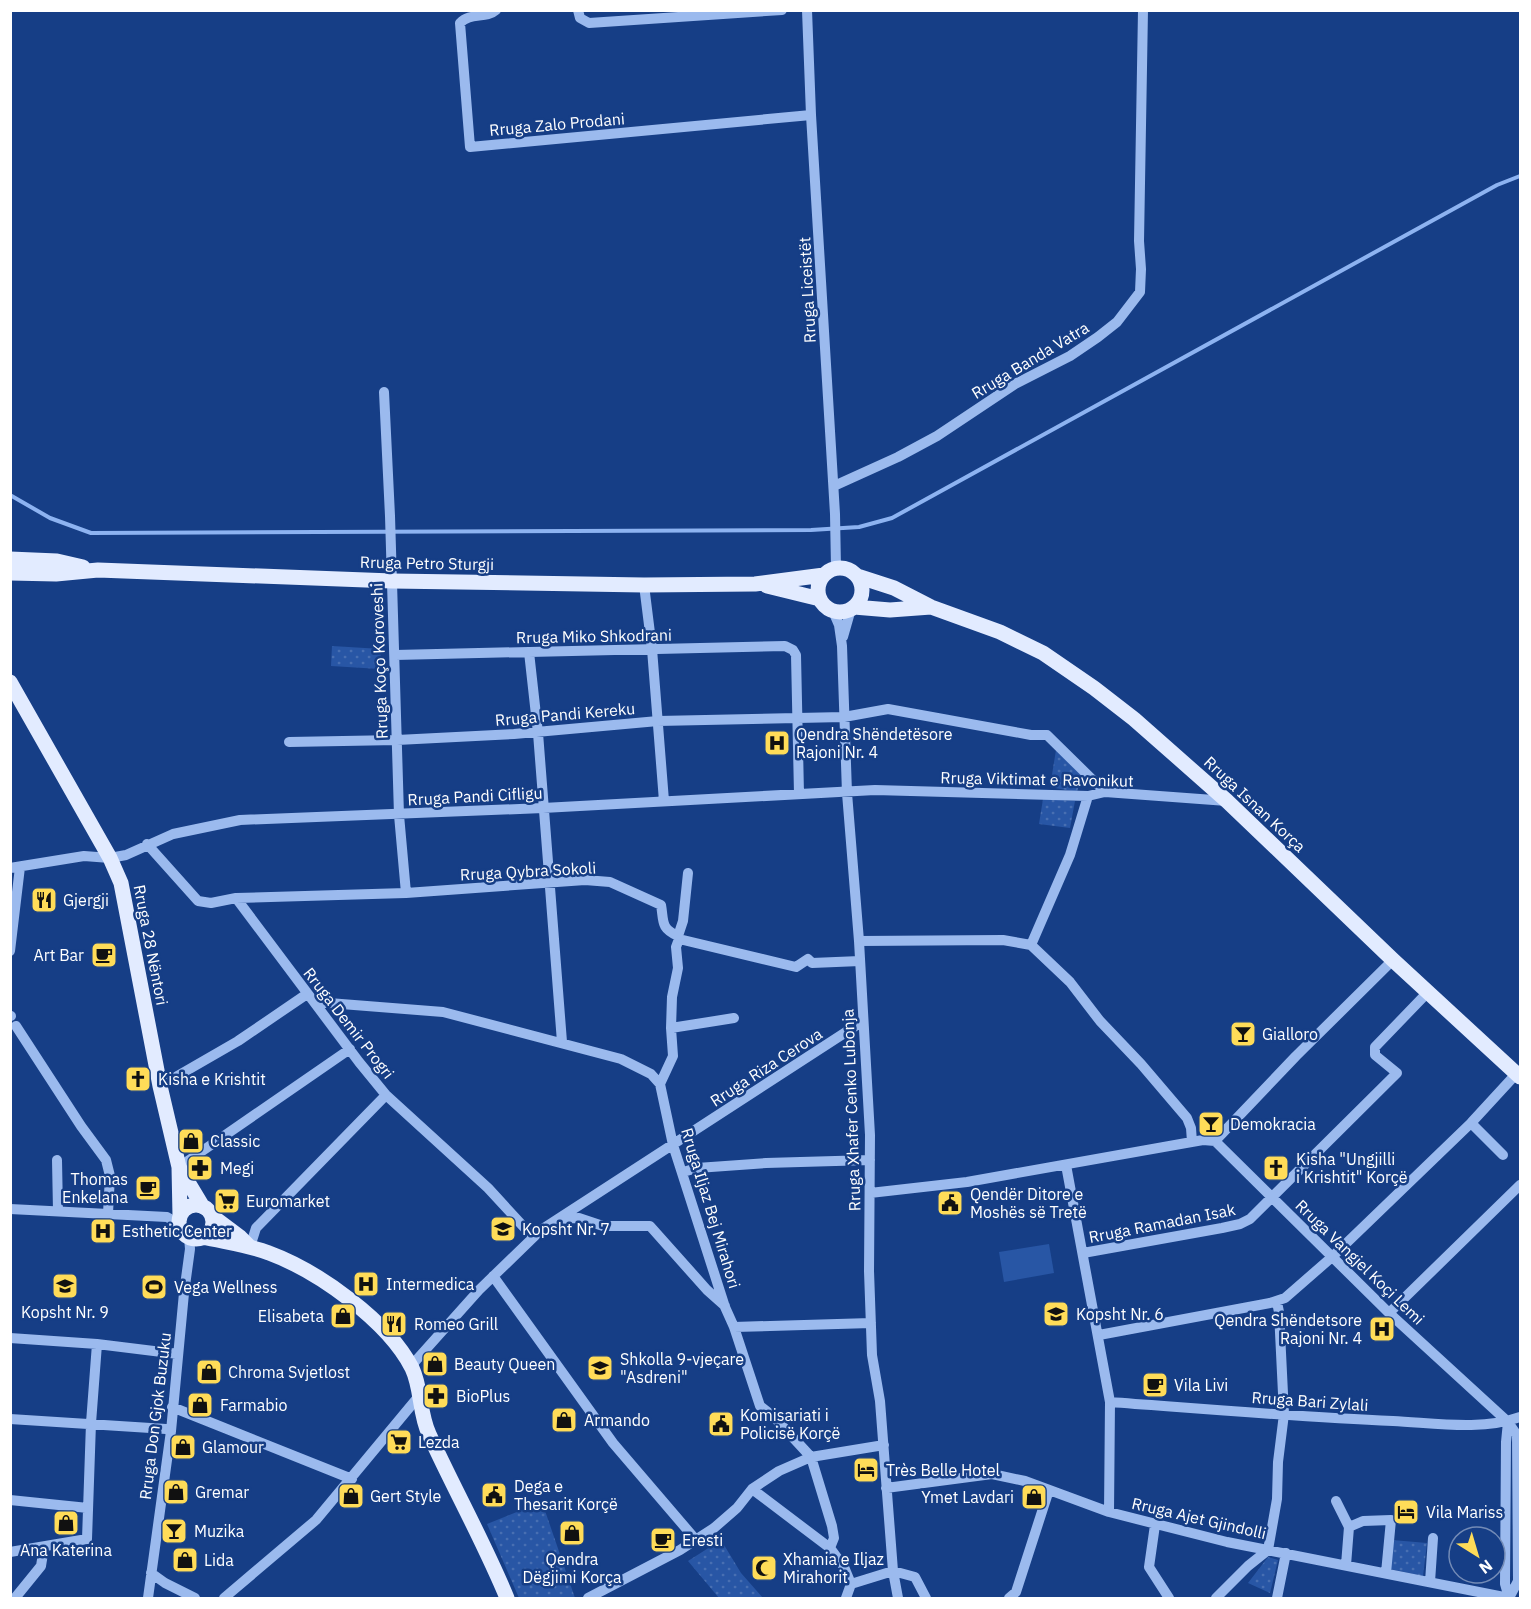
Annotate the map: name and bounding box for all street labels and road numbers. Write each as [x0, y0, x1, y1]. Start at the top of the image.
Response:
street label: Rruga Zalo Prodani [488, 108, 626, 140]
street label: Rruga Liceistët [794, 236, 820, 344]
street label: Rruga Banda Vatra [968, 317, 1093, 403]
street label: Rruga Petro Sturgji [360, 552, 494, 574]
street label: Rruga Koço Koroveshi [366, 583, 392, 739]
street label: Rruga Miko Shkodrani [516, 625, 672, 647]
street label: Rruga Pandi Kereku [494, 698, 636, 730]
street label: Rruga Isnan Korça [1200, 752, 1310, 857]
street label: Rruga Viktimat e Ravonikut [940, 767, 1134, 791]
street label: Rruga Pandi Cifligu [407, 782, 543, 810]
street label: Rruga Qybra Sokoli [459, 857, 597, 885]
street label: Rruga 28 Nëntori [129, 883, 173, 1007]
street label: Rruga Demir Progri [299, 963, 399, 1083]
street label: Rruga Xhafer Cenko Lubonja [837, 1008, 865, 1212]
street label: Rruga Riza Cerova [706, 1023, 826, 1111]
street label: Rruga Iljaz Bej Mirahori [677, 1125, 745, 1291]
street label: Rruga Vangjel Koçi Lemi [1291, 1195, 1429, 1329]
street label: Rruga Ramadan Isak [1087, 1199, 1238, 1247]
street label: Rruga Don Gjok Buzuku [135, 1331, 175, 1501]
street label: Rruga Bari Zylali [1251, 1387, 1369, 1415]
street label: Rruga Ajet Gjindolli [1130, 1493, 1268, 1543]

